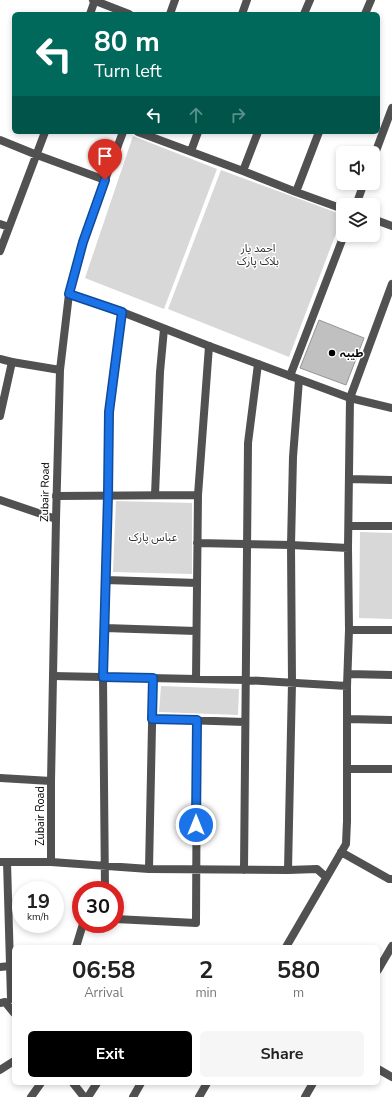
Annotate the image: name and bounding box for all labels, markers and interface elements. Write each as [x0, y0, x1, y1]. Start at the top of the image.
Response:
text: 80 m [94, 23, 160, 61]
icon: left [28, 28, 80, 80]
text: Turn left [94, 59, 162, 83]
icon: left [143, 104, 165, 126]
icon: ahead [185, 104, 207, 126]
icon: right [227, 104, 249, 126]
pin [88, 139, 122, 180]
icon: arrive [94, 145, 116, 167]
map controls [336, 146, 380, 242]
button: sound [336, 146, 380, 190]
button: layers [336, 198, 380, 242]
park label: احمد یار بلاک پارک [237, 241, 279, 269]
place label: طیبہ [340, 346, 363, 361]
marker: طیبہ [327, 348, 337, 358]
street label: Zubair Road [37, 462, 53, 522]
park label: عباس پارک [129, 530, 178, 545]
street label: Zubair Road [33, 786, 48, 846]
position arrow [175, 804, 217, 846]
speed limit sign: 30 [72, 881, 124, 933]
text: 19 [26, 888, 50, 915]
text: km/h [27, 910, 49, 924]
text: 06:58 [72, 954, 135, 986]
text: 2 [199, 954, 213, 986]
text: 580 [277, 954, 320, 986]
text: Arrival [84, 984, 123, 1002]
text: min [195, 984, 217, 1002]
text: m [293, 984, 304, 1002]
button: Exit [28, 1031, 192, 1077]
button: Share [200, 1031, 364, 1077]

